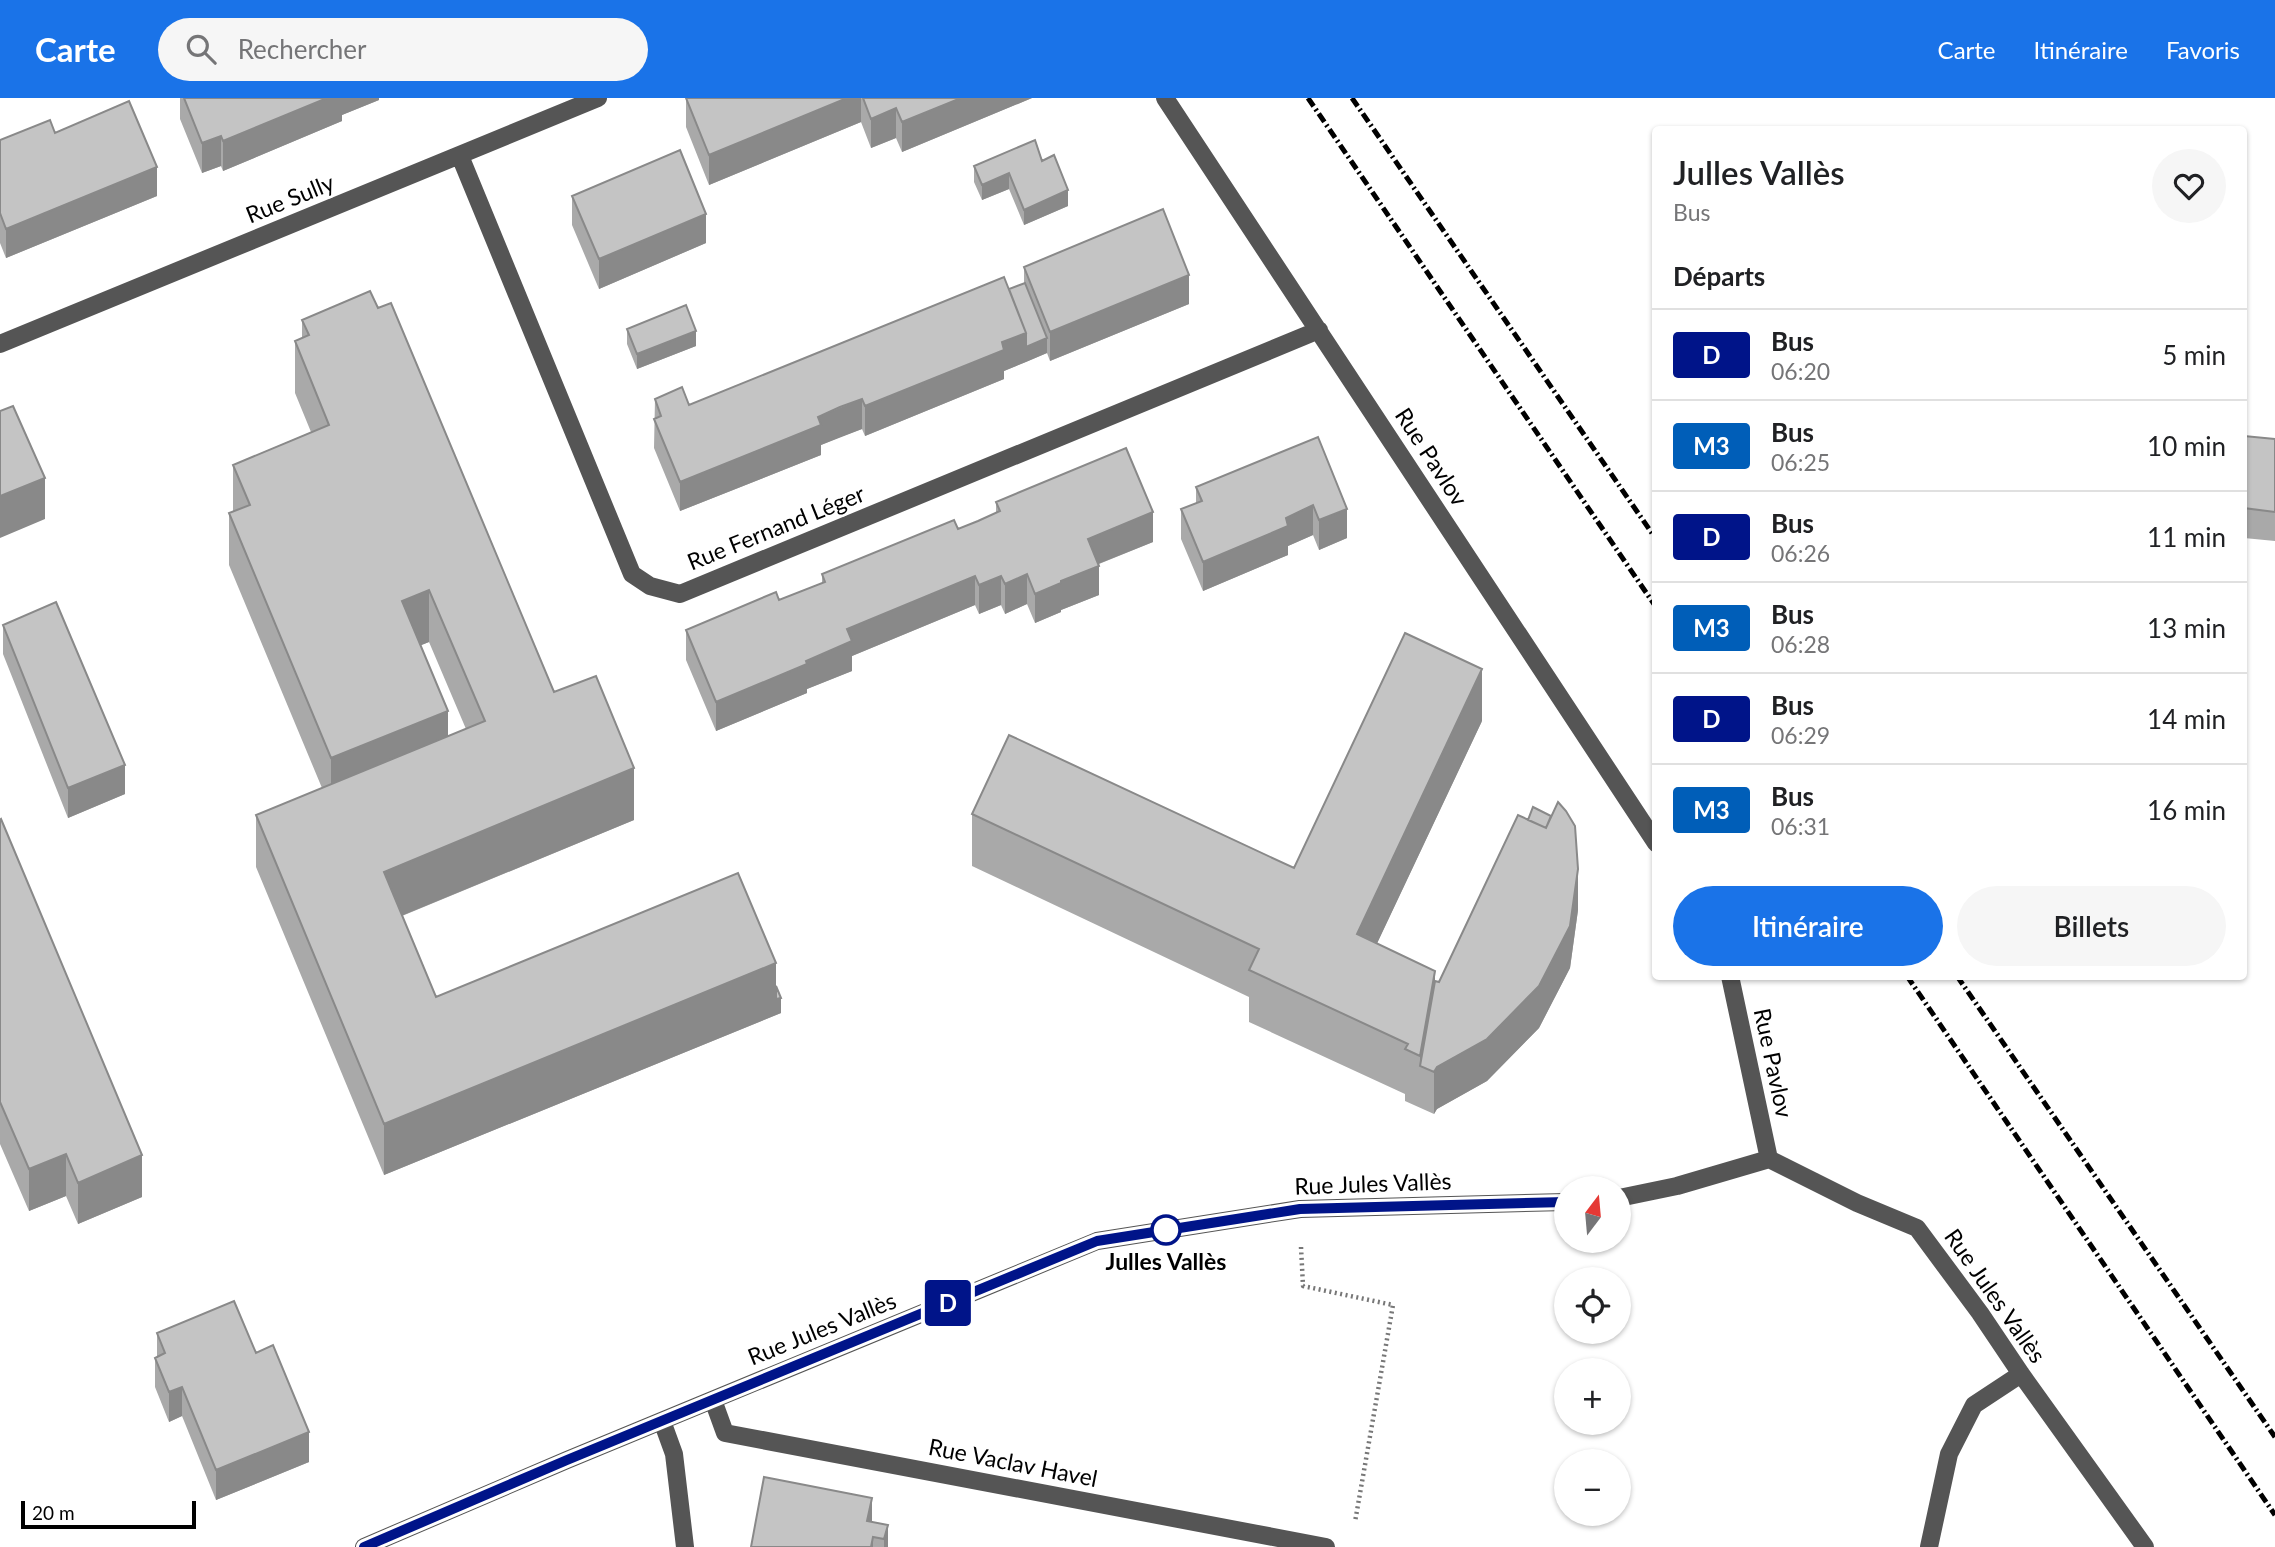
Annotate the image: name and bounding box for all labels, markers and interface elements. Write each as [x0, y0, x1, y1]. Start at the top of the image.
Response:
search box [158, 18, 648, 81]
text: Carte [35, 29, 116, 69]
icon: search [182, 30, 220, 68]
text: Rechercher [238, 33, 367, 65]
text: Carte [1938, 35, 1996, 64]
text: Itinéraire [2034, 35, 2128, 64]
text: Favoris [2166, 35, 2240, 64]
button: heart [2152, 149, 2226, 223]
text: Julles Vallès [1673, 152, 1845, 192]
street label: Rue Sully [241, 168, 338, 228]
text: Bus [1673, 198, 1710, 226]
text: Départs [1673, 260, 1765, 292]
text: Bus [1771, 325, 1814, 357]
text: 5 min [2162, 339, 2226, 371]
text: D [1702, 340, 1721, 369]
text: 06:20 [1771, 357, 1830, 385]
street label: Rue Pavlov [1390, 402, 1474, 511]
text: Bus [1771, 416, 1814, 448]
text: 10 min [2147, 430, 2226, 462]
text: M3 [1693, 431, 1730, 460]
text: 06:25 [1771, 448, 1830, 476]
street label: Rue Fernand Léger [683, 479, 869, 575]
text: Bus [1771, 507, 1814, 539]
text: 11 min [2147, 521, 2226, 553]
text: D [1702, 522, 1721, 551]
text: 06:26 [1771, 539, 1830, 567]
text: Bus [1771, 598, 1814, 630]
text: 13 min [2147, 612, 2226, 644]
text: M3 [1693, 613, 1730, 642]
text: 06:28 [1771, 630, 1830, 658]
text: Bus [1771, 689, 1814, 721]
text: 14 min [2147, 703, 2226, 735]
text: D [1702, 704, 1721, 733]
text: 06:29 [1771, 721, 1830, 749]
text: Bus [1771, 780, 1814, 812]
text: 16 min [2147, 794, 2226, 826]
text: M3 [1693, 795, 1730, 824]
text: 06:31 [1771, 812, 1830, 840]
button: Itinéraire [1673, 886, 1943, 966]
button: Billets [1957, 886, 2226, 966]
street label: Rue Pavlov [1749, 1005, 1799, 1120]
street label: Rue Jules Vallès [1294, 1166, 1452, 1200]
north arrow [1554, 1176, 1631, 1253]
map controls [1554, 1176, 1631, 1526]
marker: Julles Vallès [1151, 1215, 1181, 1245]
street label: Rue Jules Vallès [1939, 1223, 2052, 1368]
place label: Julles Vallès [1106, 1247, 1226, 1275]
button: locate [1554, 1267, 1631, 1344]
line badge: D [925, 1280, 971, 1326]
street label: Rue Jules Vallès [743, 1286, 900, 1371]
text: D [939, 1288, 957, 1317]
button: + [1554, 1358, 1631, 1435]
street label: Rue Vaclav Havel [926, 1432, 1100, 1492]
button: − [1554, 1449, 1631, 1526]
scale bar [21, 1498, 196, 1530]
text: 20 m [32, 1501, 75, 1524]

